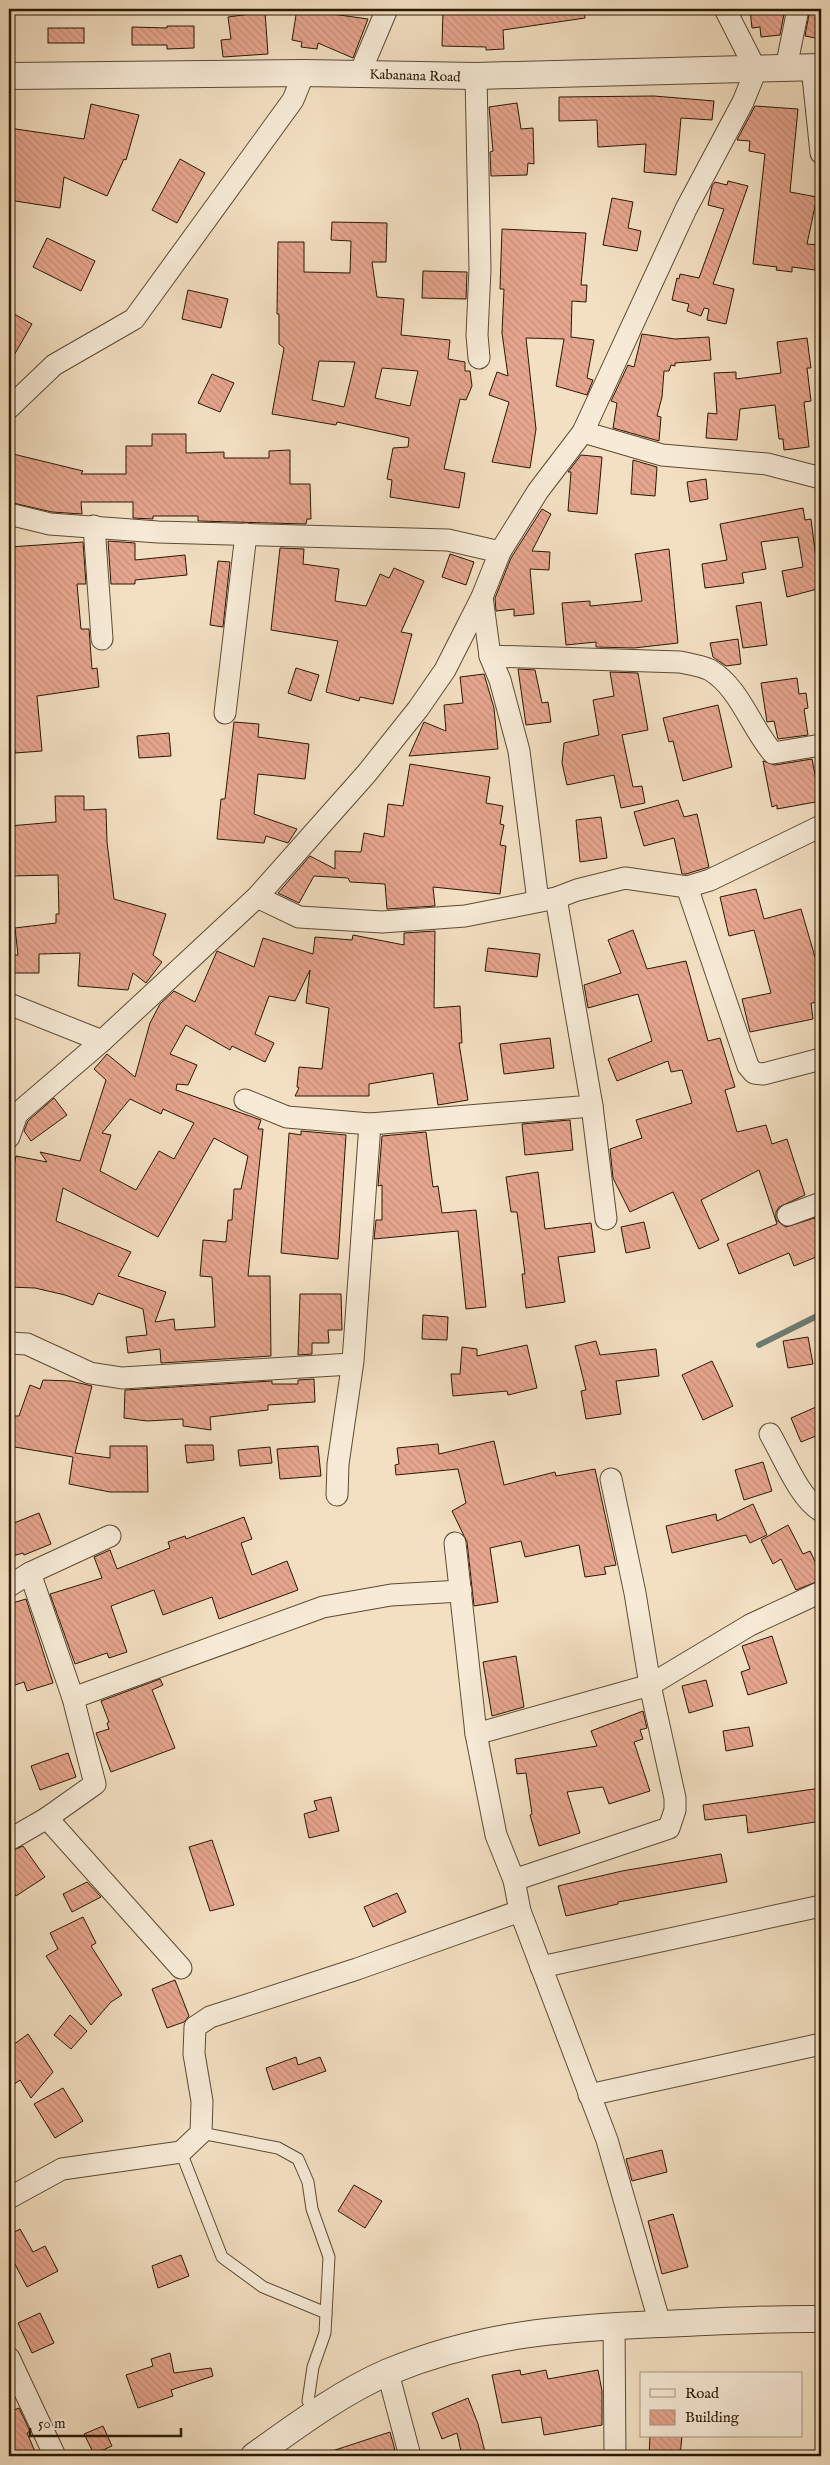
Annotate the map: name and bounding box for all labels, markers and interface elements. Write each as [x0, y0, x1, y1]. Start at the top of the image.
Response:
street label: Kabanana Road [369, 65, 461, 87]
legend [640, 2372, 802, 2438]
text: Road [685, 2384, 720, 2403]
scale bar [30, 2405, 181, 2437]
text: Building [685, 2408, 740, 2427]
text: 50 m [38, 2414, 66, 2433]

